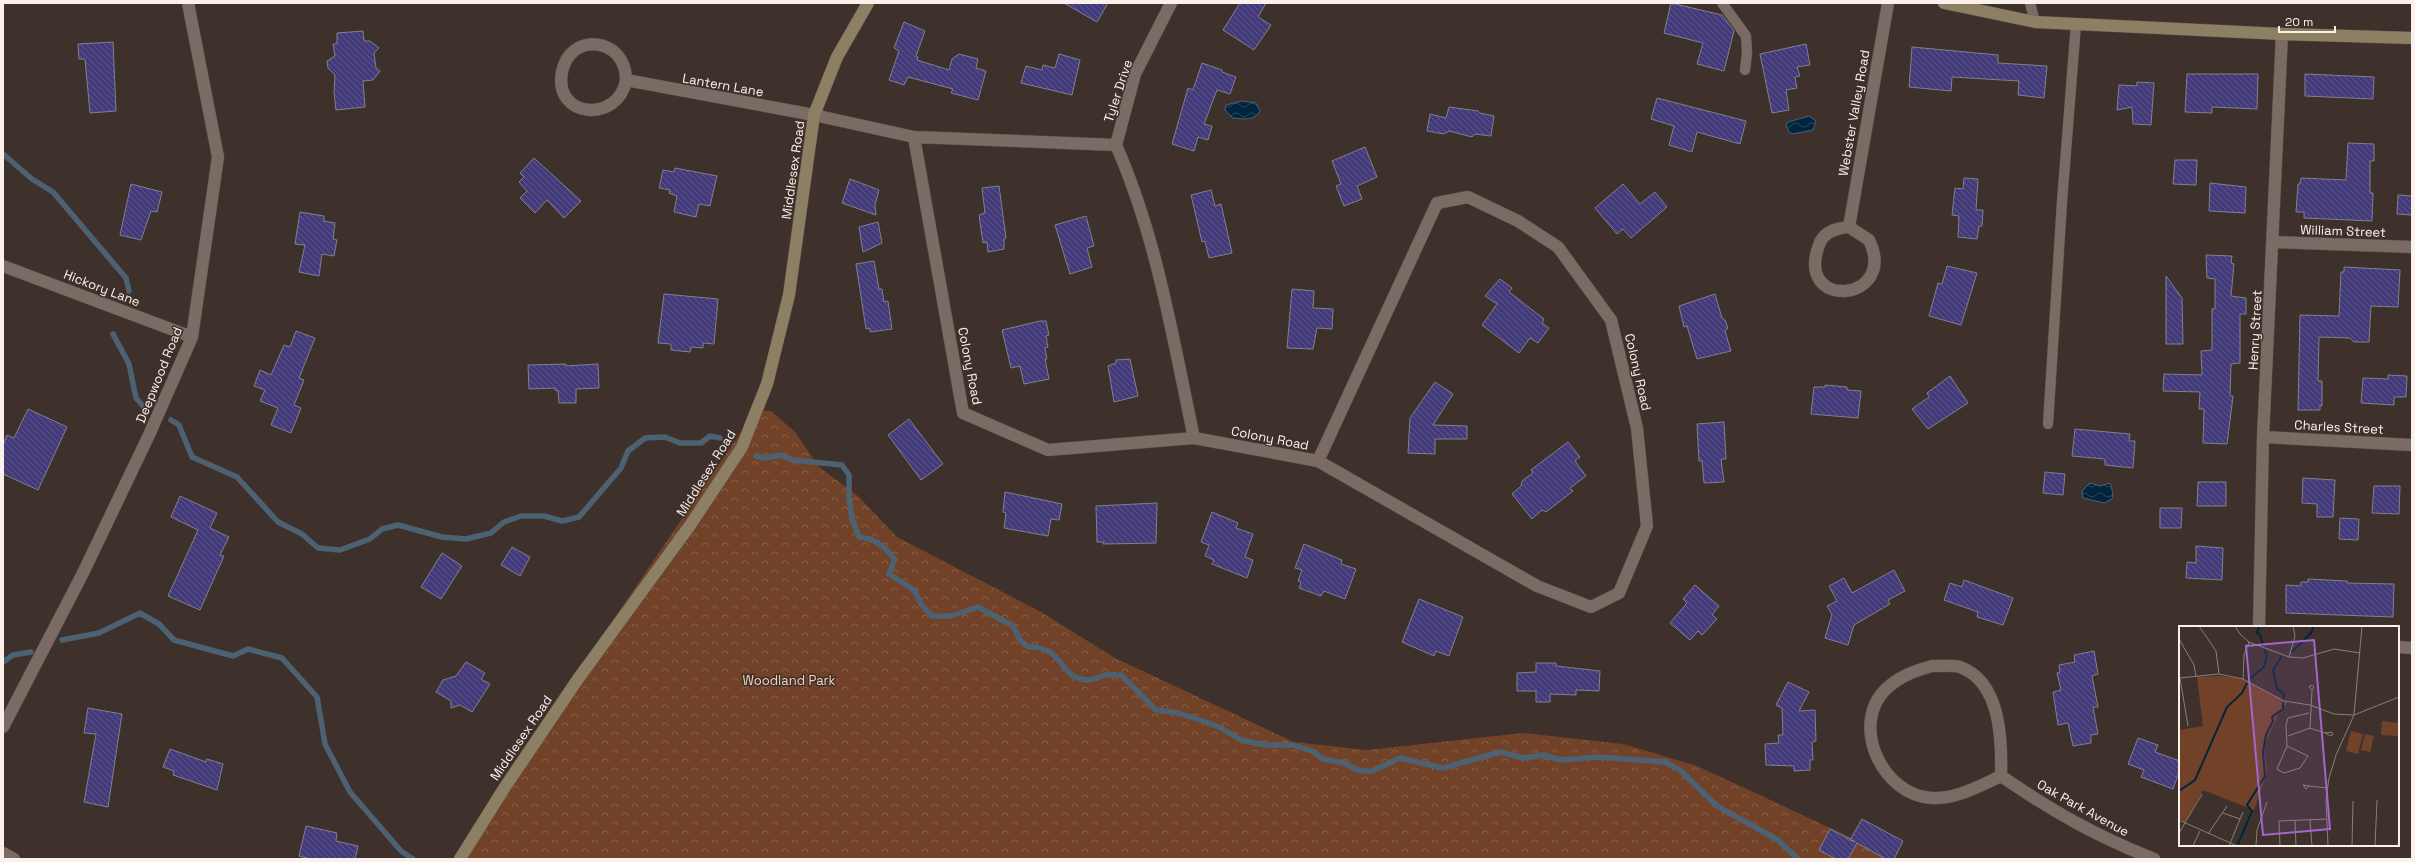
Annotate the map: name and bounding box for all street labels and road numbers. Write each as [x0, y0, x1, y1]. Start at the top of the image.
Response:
street label: Webster Valley Road [1835, 49, 1873, 177]
street label: Tyler Drive [1100, 58, 1136, 124]
street label: Lantern Lane [681, 69, 765, 101]
street label: Middlesex Road [778, 120, 808, 220]
street label: William Street [2300, 221, 2386, 241]
street label: Hickory Lane [61, 266, 143, 310]
street label: Henry Street [2244, 290, 2266, 370]
street label: Deepwood Road [132, 324, 186, 426]
street label: Colony Road [954, 326, 986, 406]
street label: Colony Road [1621, 332, 1655, 412]
street label: Charles Street [2294, 416, 2384, 438]
street label: Colony Road [1230, 422, 1310, 454]
street label: Middlesex Road [673, 426, 739, 520]
street label: Middlesex Road [486, 692, 556, 784]
street label: Oak Park Avenue [2034, 776, 2132, 840]

